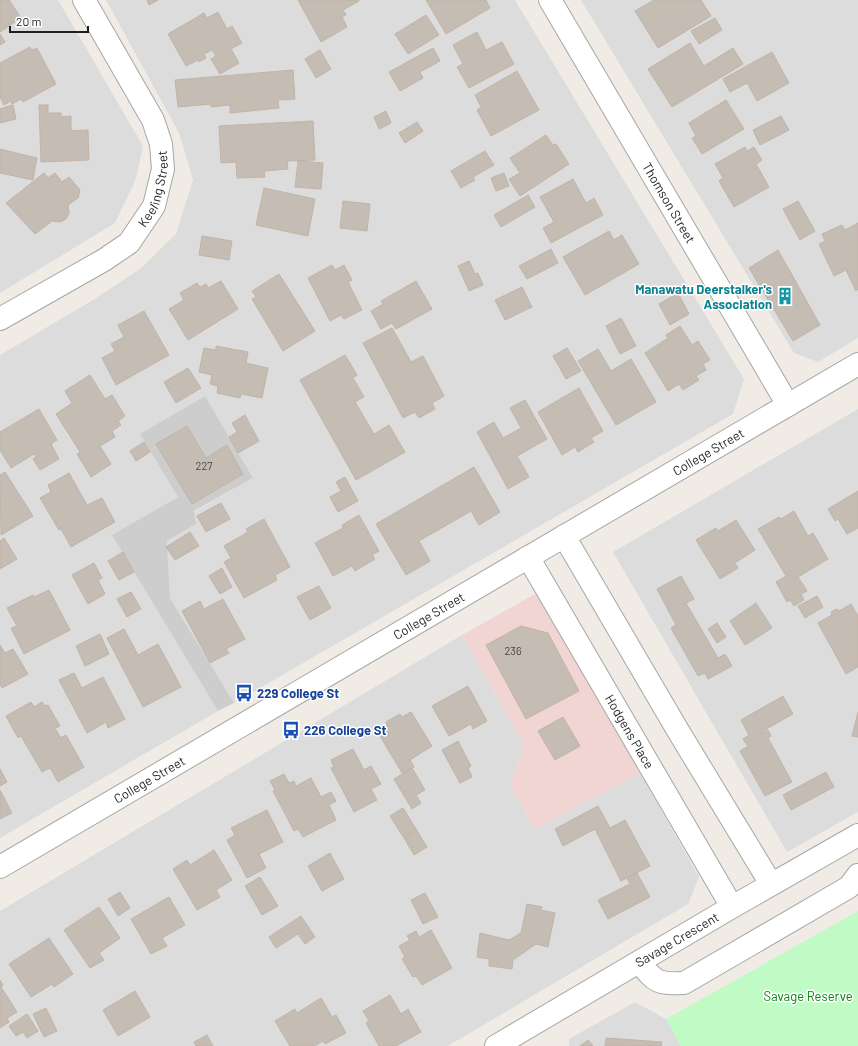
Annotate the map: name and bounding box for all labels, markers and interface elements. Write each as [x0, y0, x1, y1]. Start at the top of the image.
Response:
scale bar [10, 8, 88, 34]
text: 20 m [16, 14, 42, 28]
street label: Keeling Street [134, 150, 171, 230]
street label: Thomson Street [639, 159, 699, 246]
place label: Manawatu Deerstalker's Association [635, 281, 772, 312]
building icon: Manawatu Deerstalker's Association [775, 286, 795, 306]
street label: College Street [670, 425, 747, 479]
house number: 227 [196, 459, 213, 472]
street label: College Street [390, 589, 467, 643]
house number: 236 [504, 644, 522, 657]
bus stop icon: 229 College St [234, 683, 254, 703]
place label: 229 College St [257, 685, 339, 701]
street label: Hodgens Place [602, 691, 658, 772]
bus stop icon: 226 College St [281, 720, 301, 740]
place label: 226 College St [304, 722, 386, 738]
street label: College Street [111, 752, 188, 807]
street label: Savage Crescent [632, 909, 722, 970]
park label: Savage Reserve [763, 988, 853, 1004]

